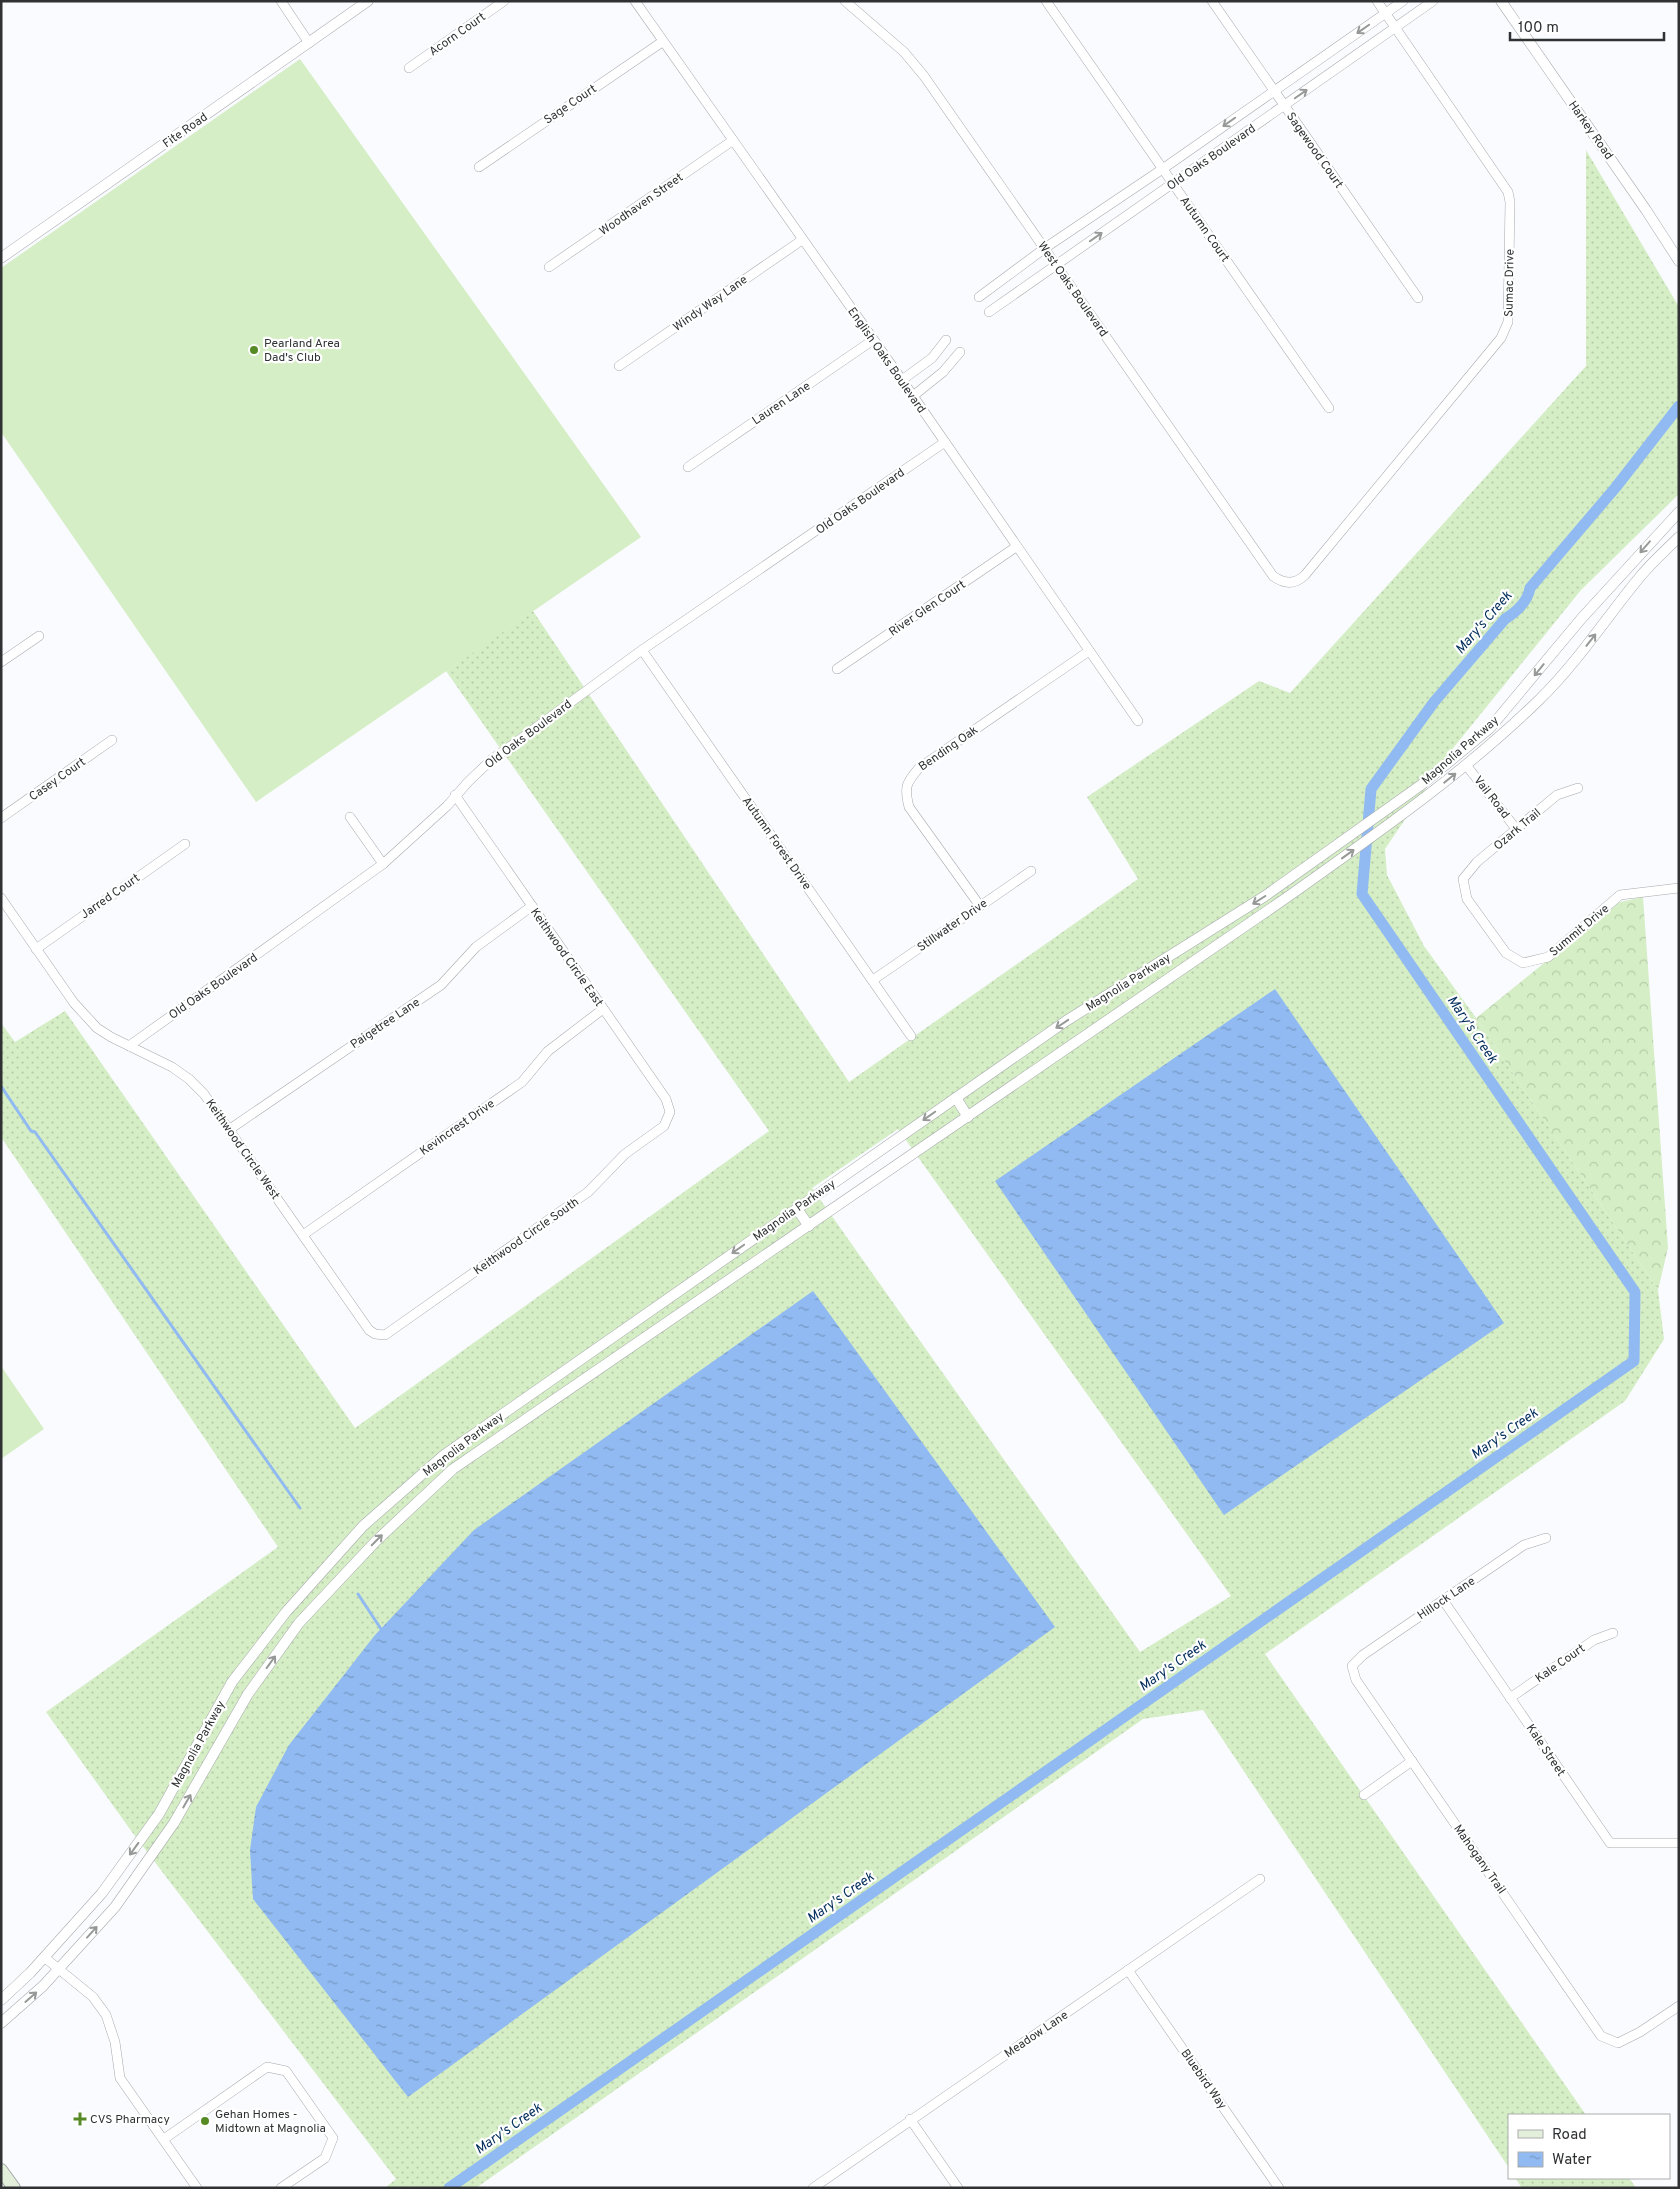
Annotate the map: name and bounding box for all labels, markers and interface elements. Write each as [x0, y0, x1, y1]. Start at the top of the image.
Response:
street label: Acorn Court [426, 9, 489, 60]
scale bar [1510, 10, 1664, 42]
text: 100 m [1518, 19, 1559, 38]
one-way arrow [1356, 24, 1370, 34]
street label: Sage Court [541, 81, 600, 128]
one-way arrow [1294, 89, 1308, 99]
street label: Harkey Road [1564, 98, 1616, 163]
street label: Sagewood Court [1282, 109, 1346, 192]
street label: Fite Road [160, 110, 211, 152]
one-way arrow [1222, 117, 1236, 127]
street label: Old Oaks Boulevard [1164, 121, 1259, 195]
street label: Woodhaven Street [597, 170, 687, 240]
street label: Autumn Court [1176, 194, 1233, 266]
one-way arrow [1089, 232, 1103, 242]
street label: West Oaks Boulevard [1033, 239, 1111, 340]
street label: Sumac Drive [1501, 249, 1519, 317]
street label: Windy Way Lane [670, 272, 751, 335]
street label: English Oaks Boulevard [844, 304, 929, 417]
place label: Pearland Area Dad's Club [264, 336, 340, 366]
marker: Pearland Area Dad's Club [248, 344, 260, 356]
street label: Lauren Lane [749, 378, 814, 429]
street label: Old Oaks Boulevard [813, 465, 908, 539]
one-way arrow [1640, 541, 1651, 554]
street label: River Glen Court [886, 577, 969, 640]
water label: Mary's Creek [1452, 587, 1517, 658]
one-way arrow [1585, 634, 1596, 647]
one-way arrow [1534, 663, 1545, 676]
street label: Old Oaks Boulevard [482, 697, 575, 773]
street label: Magnolia Parkway [1419, 713, 1503, 789]
street label: Bending Oak [916, 722, 981, 775]
street label: Casey Court [26, 754, 89, 805]
one-way arrow [1443, 772, 1456, 783]
street label: Vail Road [1469, 773, 1513, 822]
street label: Autumn Forest Drive [738, 794, 814, 893]
street label: Ozark Trail [1491, 805, 1545, 854]
one-way arrow [1341, 849, 1355, 859]
street label: Jarred Court [78, 870, 143, 923]
one-way arrow [1253, 895, 1267, 905]
street label: Stillwater Drive [914, 896, 991, 956]
street label: Summit Drive [1546, 901, 1613, 960]
street label: Keithwood Circle East [526, 905, 606, 1010]
street label: Old Oaks Boulevard [166, 950, 261, 1024]
street label: Magnolia Parkway [1083, 950, 1174, 1015]
water label: Mary's Creek [1443, 993, 1501, 1068]
street label: Paigetree Lane [348, 995, 423, 1053]
one-way arrow [1056, 1019, 1070, 1029]
street label: Keithwood Circle West [201, 1096, 283, 1203]
street label: Kevincrest Drive [417, 1096, 498, 1160]
one-way arrow [922, 1111, 936, 1121]
street label: Magnolia Parkway [750, 1176, 839, 1245]
street label: Keithwood Circle South [471, 1194, 582, 1279]
one-way arrow [732, 1244, 746, 1254]
water label: Mary's Creek [1468, 1404, 1542, 1464]
street label: Magnolia Parkway [420, 1409, 507, 1480]
one-way arrow [371, 1534, 384, 1546]
street label: Hillock Lane [1415, 1574, 1479, 1624]
water label: Mary's Creek [1136, 1636, 1210, 1696]
street label: Kale Court [1533, 1641, 1589, 1687]
one-way arrow [266, 1655, 276, 1669]
street label: Magnolia Parkway [168, 1698, 229, 1791]
street label: Kale Street [1522, 1721, 1568, 1780]
one-way arrow [182, 1794, 192, 1809]
street label: Mahogany Trail [1449, 1822, 1509, 1897]
one-way arrow [129, 1842, 139, 1856]
water label: Mary's Creek [804, 1868, 878, 1928]
one-way arrow [86, 1926, 98, 1939]
one-way arrow [25, 1991, 38, 2002]
street label: Meadow Lane [1001, 2008, 1072, 2062]
street label: Bluebird Way [1177, 2046, 1230, 2113]
water label: Mary's Creek [472, 2099, 546, 2159]
place label: Gehan Homes - Midtown at Magnolia [215, 2107, 326, 2137]
place label: CVS Pharmacy [90, 2112, 170, 2128]
marker: CVS Pharmacy [74, 2113, 86, 2125]
legend [1508, 2114, 1670, 2179]
marker: Gehan Homes - Midtown at Magnolia [199, 2115, 211, 2127]
text: Road [1552, 2126, 1587, 2145]
text: Water [1552, 2151, 1592, 2170]

